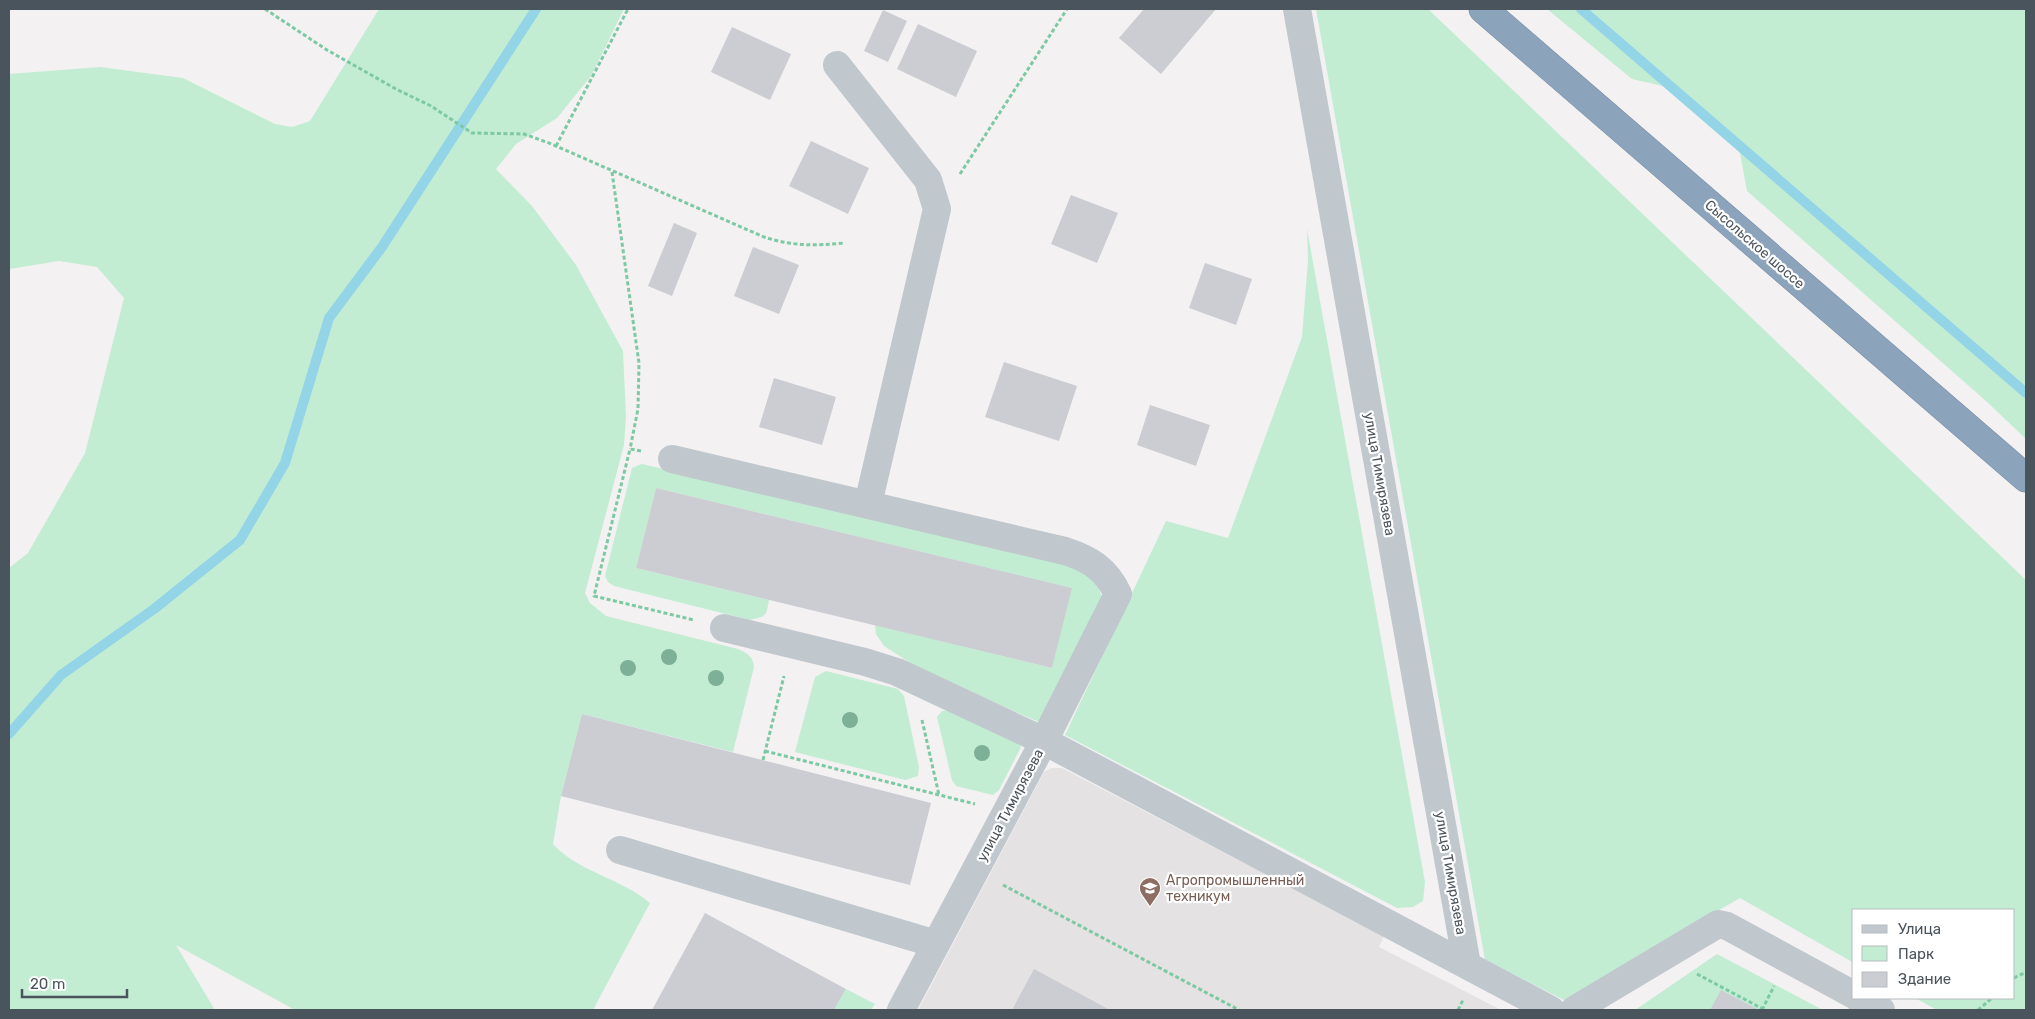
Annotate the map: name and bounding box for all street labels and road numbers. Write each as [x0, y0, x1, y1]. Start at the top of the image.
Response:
street label: Сысольское шоссе [1701, 196, 1808, 292]
street label: улица Тимирязева [1360, 411, 1399, 537]
street label: улица Тимирязева [974, 746, 1047, 864]
street label: улица Тимирязева [1431, 810, 1470, 936]

